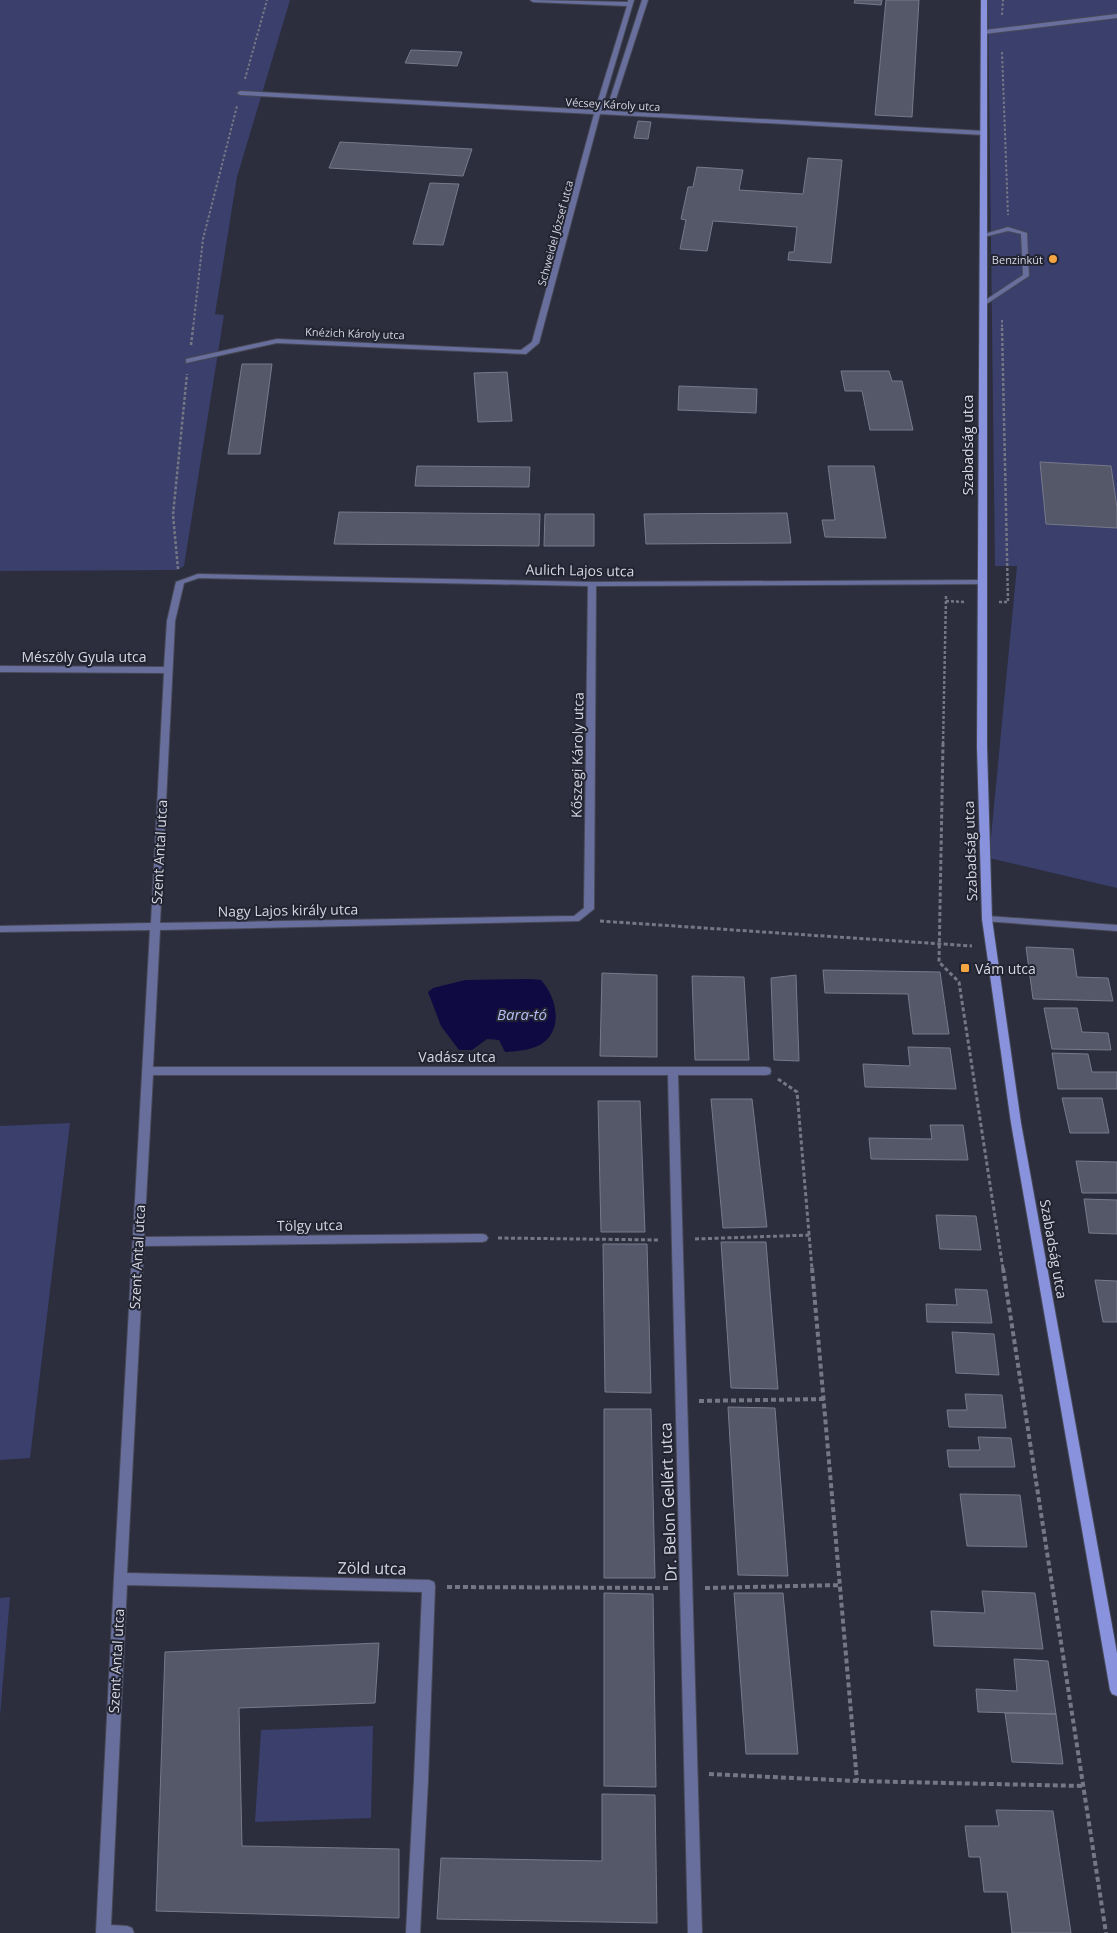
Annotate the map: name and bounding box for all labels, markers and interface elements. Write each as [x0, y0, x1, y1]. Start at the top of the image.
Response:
street label: Vécsey Károly utca [565, 94, 661, 114]
street label: Schweidel József utca [534, 178, 576, 288]
place label: Benzinkút [992, 252, 1043, 267]
marker: Benzinkút [1047, 253, 1059, 265]
street label: Knézich Károly utca [305, 324, 405, 342]
street label: Szabadság utca [958, 395, 977, 495]
street label: Aulich Lajos utca [525, 560, 635, 580]
street label: Mészöly Gyula utca [21, 647, 147, 666]
street label: Kőszegi Károly utca [566, 692, 588, 818]
street label: Szent Antal utca [147, 799, 171, 905]
street label: Szabadság utca [959, 800, 981, 902]
street label: Nagy Lajos király utca [218, 899, 358, 921]
place label: Vám utca [975, 959, 1036, 978]
marker: Vám utca [959, 962, 971, 974]
water label: Bara-tó [497, 1004, 547, 1024]
street label: Vadász utca [418, 1047, 496, 1066]
street label: Szabadság utca [1036, 1198, 1072, 1300]
street label: Szent Antal utca [125, 1204, 149, 1310]
street label: Tölgy utca [277, 1215, 343, 1235]
street label: Dr. Belon Gellért utca [654, 1422, 682, 1582]
street label: Zöld utca [337, 1556, 407, 1580]
street label: Szent Antal utca [104, 1608, 128, 1714]

